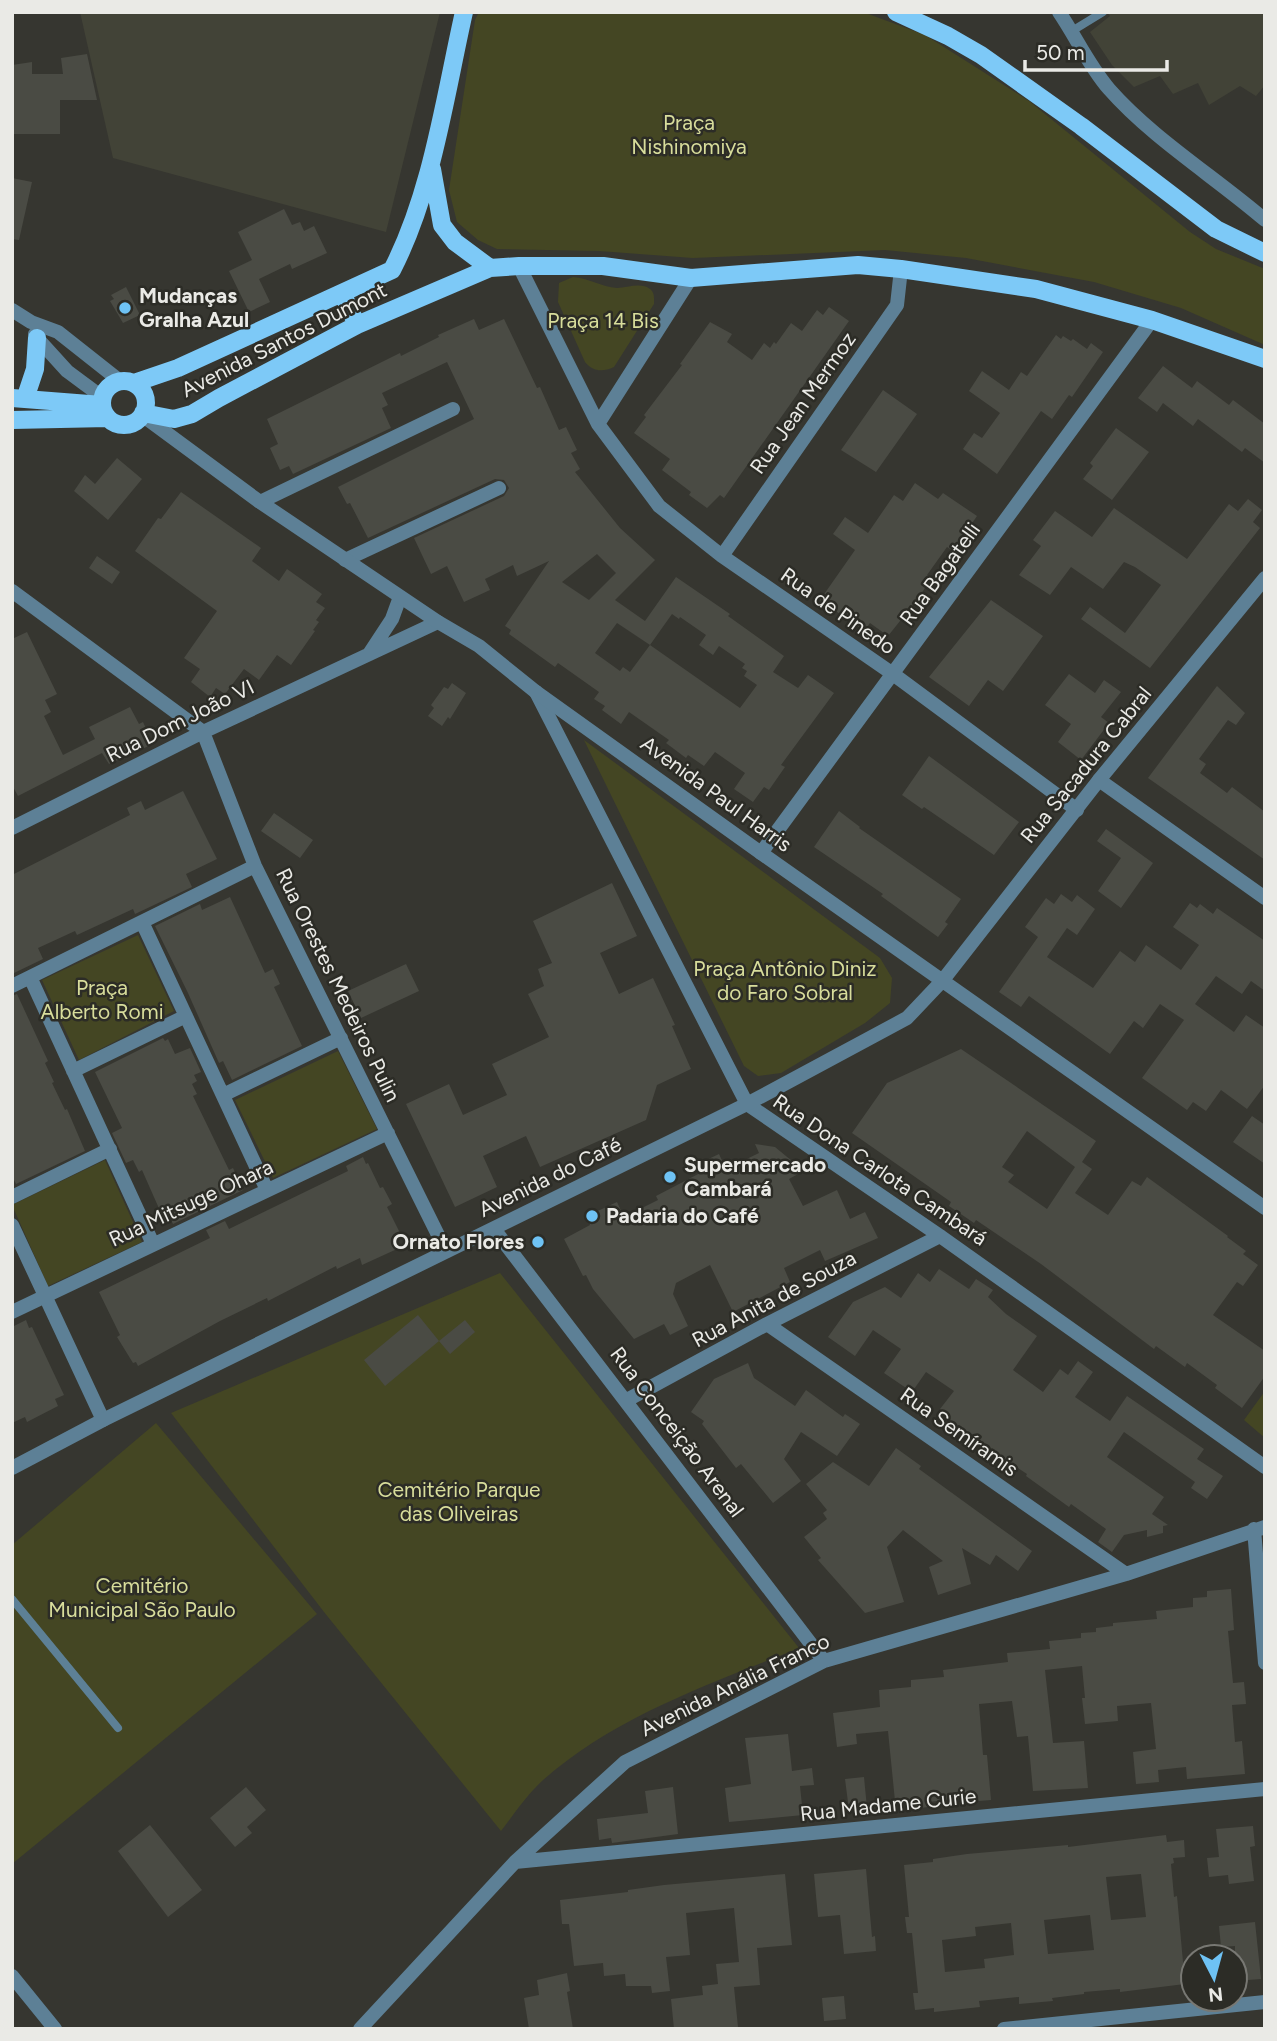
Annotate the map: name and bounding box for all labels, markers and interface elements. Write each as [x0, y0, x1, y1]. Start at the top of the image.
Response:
scale bar [1025, 28, 1167, 72]
text: 50 m [1036, 40, 1085, 65]
park label: Praça Nishinomiya [631, 110, 747, 159]
street label: Avenida Santos Dumont [177, 277, 391, 402]
place label: Mudanças Gralha Azul [139, 283, 249, 332]
marker: Mudanças Gralha Azul [117, 300, 133, 316]
park label: Praça 14 Bis [547, 308, 659, 333]
street label: Rua Jean Mermoz [744, 327, 861, 478]
street label: Rua Bagatelli [894, 517, 985, 630]
street label: Rua de Pinedo [776, 562, 901, 659]
street label: Rua Dom João VI [102, 674, 258, 767]
street label: Rua Sacadura Cabral [1015, 681, 1156, 848]
street label: Avenida Paul Harris [636, 730, 797, 857]
street label: Rua Orestes Medeiros Pulin [271, 864, 406, 1106]
park label: Praça Antônio Diniz do Faro Sobral [693, 956, 877, 1005]
park label: Praça Alberto Romi [40, 975, 164, 1024]
street label: Rua Dona Carlota Cambará [768, 1088, 992, 1251]
street label: Avenida do Café [474, 1131, 625, 1222]
place label: Supermercado Cambará [684, 1152, 826, 1201]
street label: Rua Mitsuge Ohara [105, 1154, 277, 1252]
marker: Supermercado Cambará [662, 1169, 678, 1185]
place label: Padaria do Café [606, 1203, 759, 1228]
marker: Padaria do Café [584, 1208, 600, 1224]
place label: Ornato Flores [393, 1229, 524, 1254]
marker: Ornato Flores [530, 1234, 546, 1250]
street label: Rua Anita de Souza [687, 1245, 860, 1352]
street label: Rua Conceição Arenal [605, 1342, 750, 1522]
street label: Rua Semíramis [896, 1382, 1023, 1481]
park label: Cemitério Parque das Oliveiras [377, 1477, 541, 1526]
park label: Cemitério Municipal São Paulo [48, 1573, 236, 1622]
street label: Avenida Anália Franco [636, 1628, 833, 1741]
street label: Rua Madame Curie [799, 1783, 977, 1826]
north arrow [1179, 1943, 1249, 2013]
text: N [1207, 1982, 1224, 2007]

